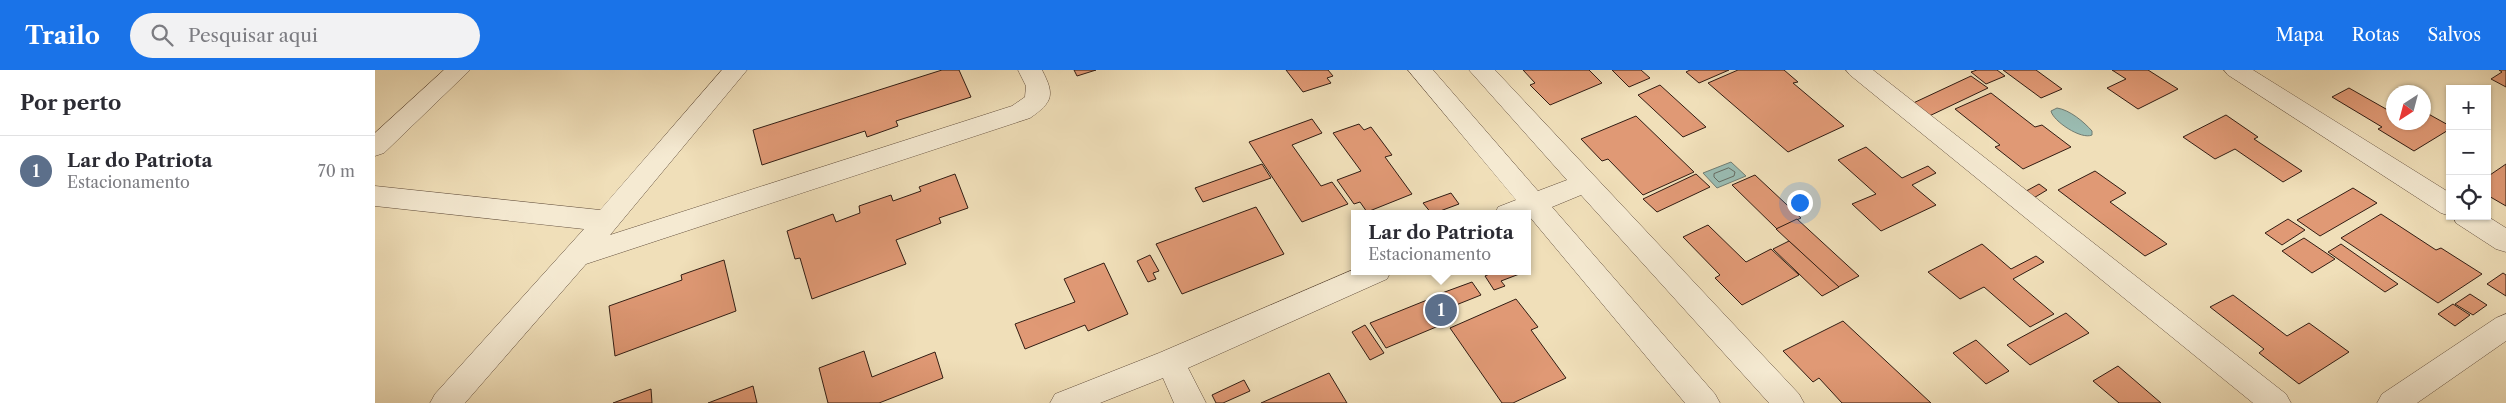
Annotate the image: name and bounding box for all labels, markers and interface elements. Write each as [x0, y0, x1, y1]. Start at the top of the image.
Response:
search box [130, 13, 480, 58]
text: Trailo [25, 21, 100, 50]
icon: search [148, 21, 176, 49]
text: Pesquisar aqui [188, 24, 318, 47]
text: Mapa [2276, 24, 2324, 46]
text: Rotas [2352, 24, 2400, 46]
text: Salvos [2428, 24, 2481, 46]
north arrow [2386, 85, 2431, 130]
map controls [2446, 85, 2491, 220]
button: + [2446, 85, 2491, 130]
text: Por perto [20, 90, 121, 115]
button: − [2446, 130, 2491, 175]
text: Lar do Patriota [67, 149, 213, 172]
text: 1 [32, 161, 40, 181]
text: 70 m [318, 161, 355, 181]
text: Estacionamento [67, 172, 190, 192]
button: locate [2446, 175, 2491, 220]
your location [1787, 190, 1813, 216]
popup [1351, 210, 1531, 275]
text: Lar do Patriota [1368, 221, 1514, 244]
text: Estacionamento [1368, 244, 1491, 264]
pin: 1 [1425, 291, 1457, 329]

